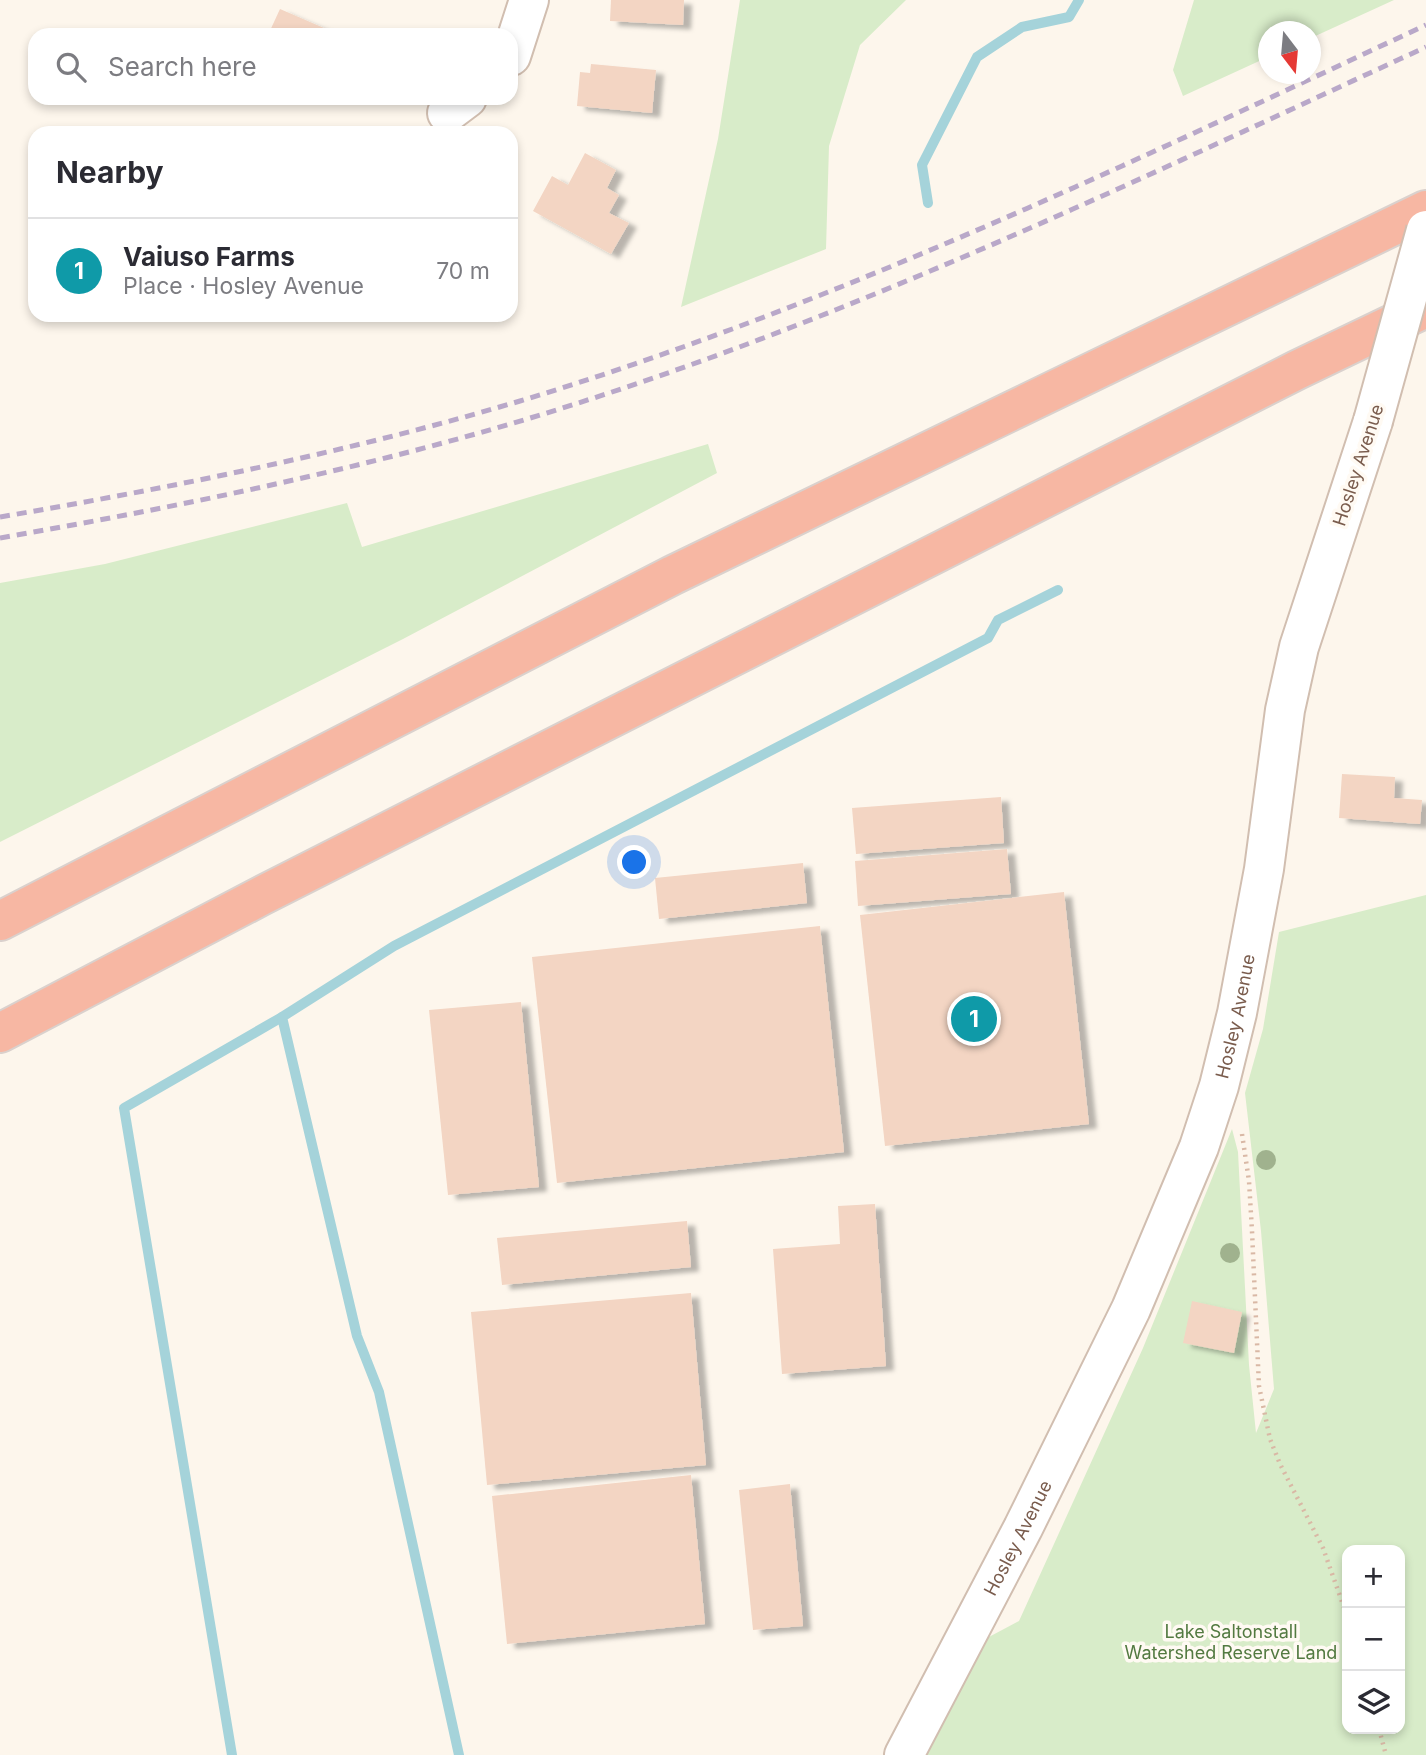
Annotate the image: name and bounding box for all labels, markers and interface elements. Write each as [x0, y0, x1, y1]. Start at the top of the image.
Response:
north arrow [1258, 21, 1321, 84]
search box [28, 28, 518, 105]
icon: search [52, 48, 90, 86]
text: Search here [108, 51, 257, 82]
text: Nearby [56, 154, 164, 190]
text: Vaiuso Farms [123, 241, 295, 272]
text: 1 [74, 257, 84, 285]
text: 70 m [436, 257, 490, 285]
text: Place · Hosley Avenue [123, 272, 364, 300]
street label: Hosley Avenue [1328, 402, 1388, 528]
your location [617, 845, 651, 879]
street label: Hosley Avenue [1211, 952, 1258, 1080]
pin: 1 [951, 993, 997, 1045]
street label: Hosley Avenue [979, 1477, 1055, 1599]
map controls [1342, 1545, 1405, 1734]
button: + [1342, 1545, 1405, 1608]
button: − [1342, 1608, 1405, 1671]
park label: Lake Saltonstall Watershed Reserve Land [1125, 1621, 1337, 1663]
button: layers [1342, 1671, 1405, 1734]

